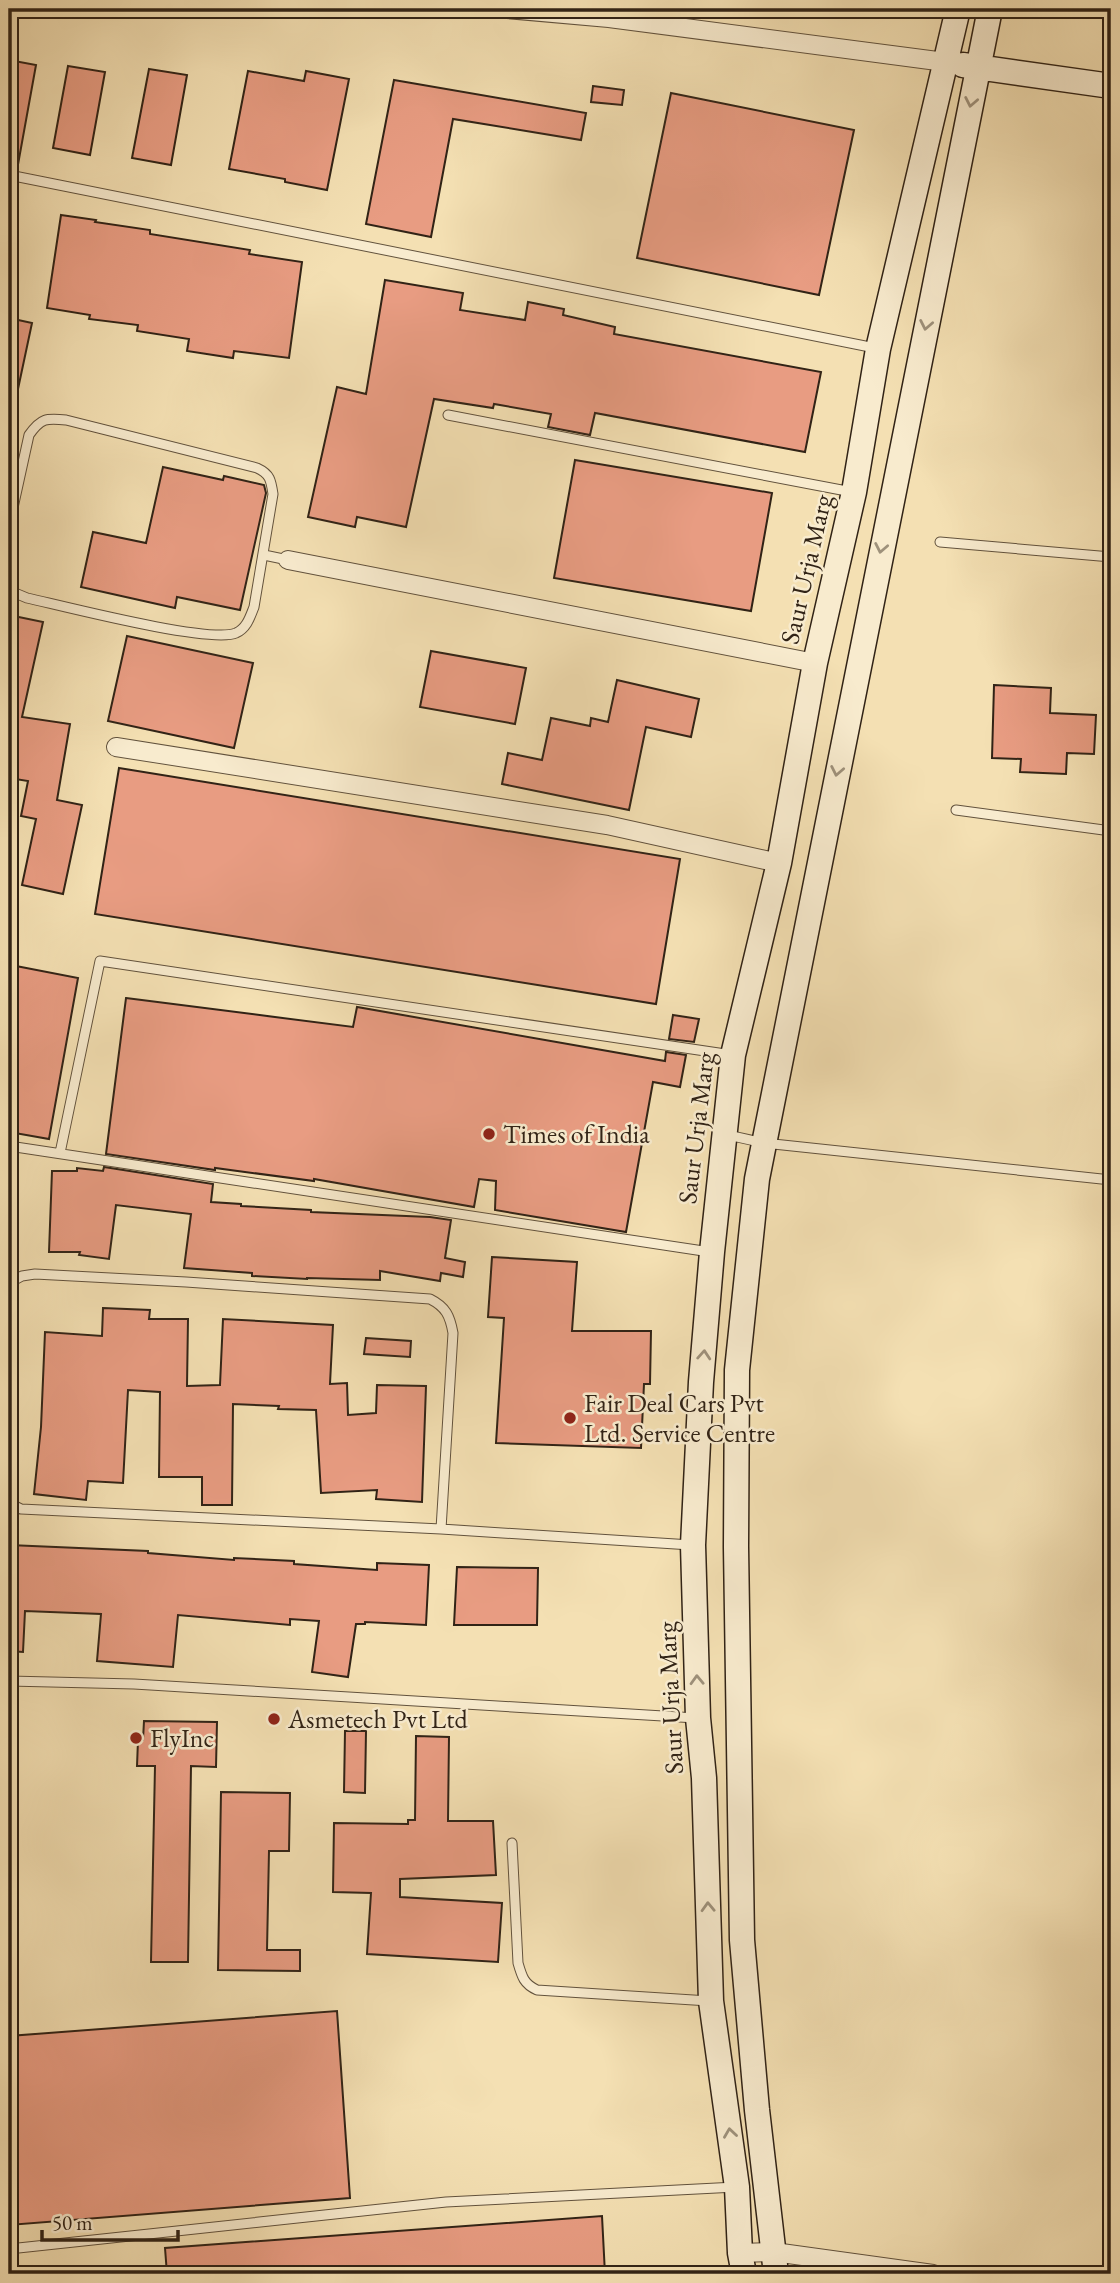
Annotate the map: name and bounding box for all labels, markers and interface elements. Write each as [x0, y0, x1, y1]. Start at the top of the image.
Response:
one-way arrow [964, 96, 979, 108]
one-way arrow [919, 319, 934, 331]
street label: Saur Urja Marg [772, 490, 840, 647]
one-way arrow [874, 542, 889, 554]
one-way arrow [830, 765, 845, 777]
street label: Saur Urja Marg [670, 1049, 722, 1206]
place label: Times of India [503, 1117, 650, 1151]
marker: Times of India [481, 1126, 497, 1142]
one-way arrow [696, 1349, 711, 1360]
place label: Fair Deal Cars Pvt Ltd. Service Centre [584, 1386, 775, 1450]
marker: Fair Deal Cars Pvt Ltd. Service Centre [562, 1410, 578, 1426]
street label: Saur Urja Marg [649, 1620, 691, 1775]
one-way arrow [689, 1674, 705, 1685]
place label: Asmetech Pvt Ltd [287, 1702, 468, 1736]
marker: Asmetech Pvt Ltd [266, 1711, 282, 1727]
place label: FlyInc [150, 1721, 214, 1755]
marker: FlyInc [128, 1730, 144, 1746]
one-way arrow [700, 1902, 715, 1913]
one-way arrow [723, 2128, 738, 2139]
scale bar [42, 2199, 178, 2243]
text: 50 m [52, 2209, 93, 2236]

